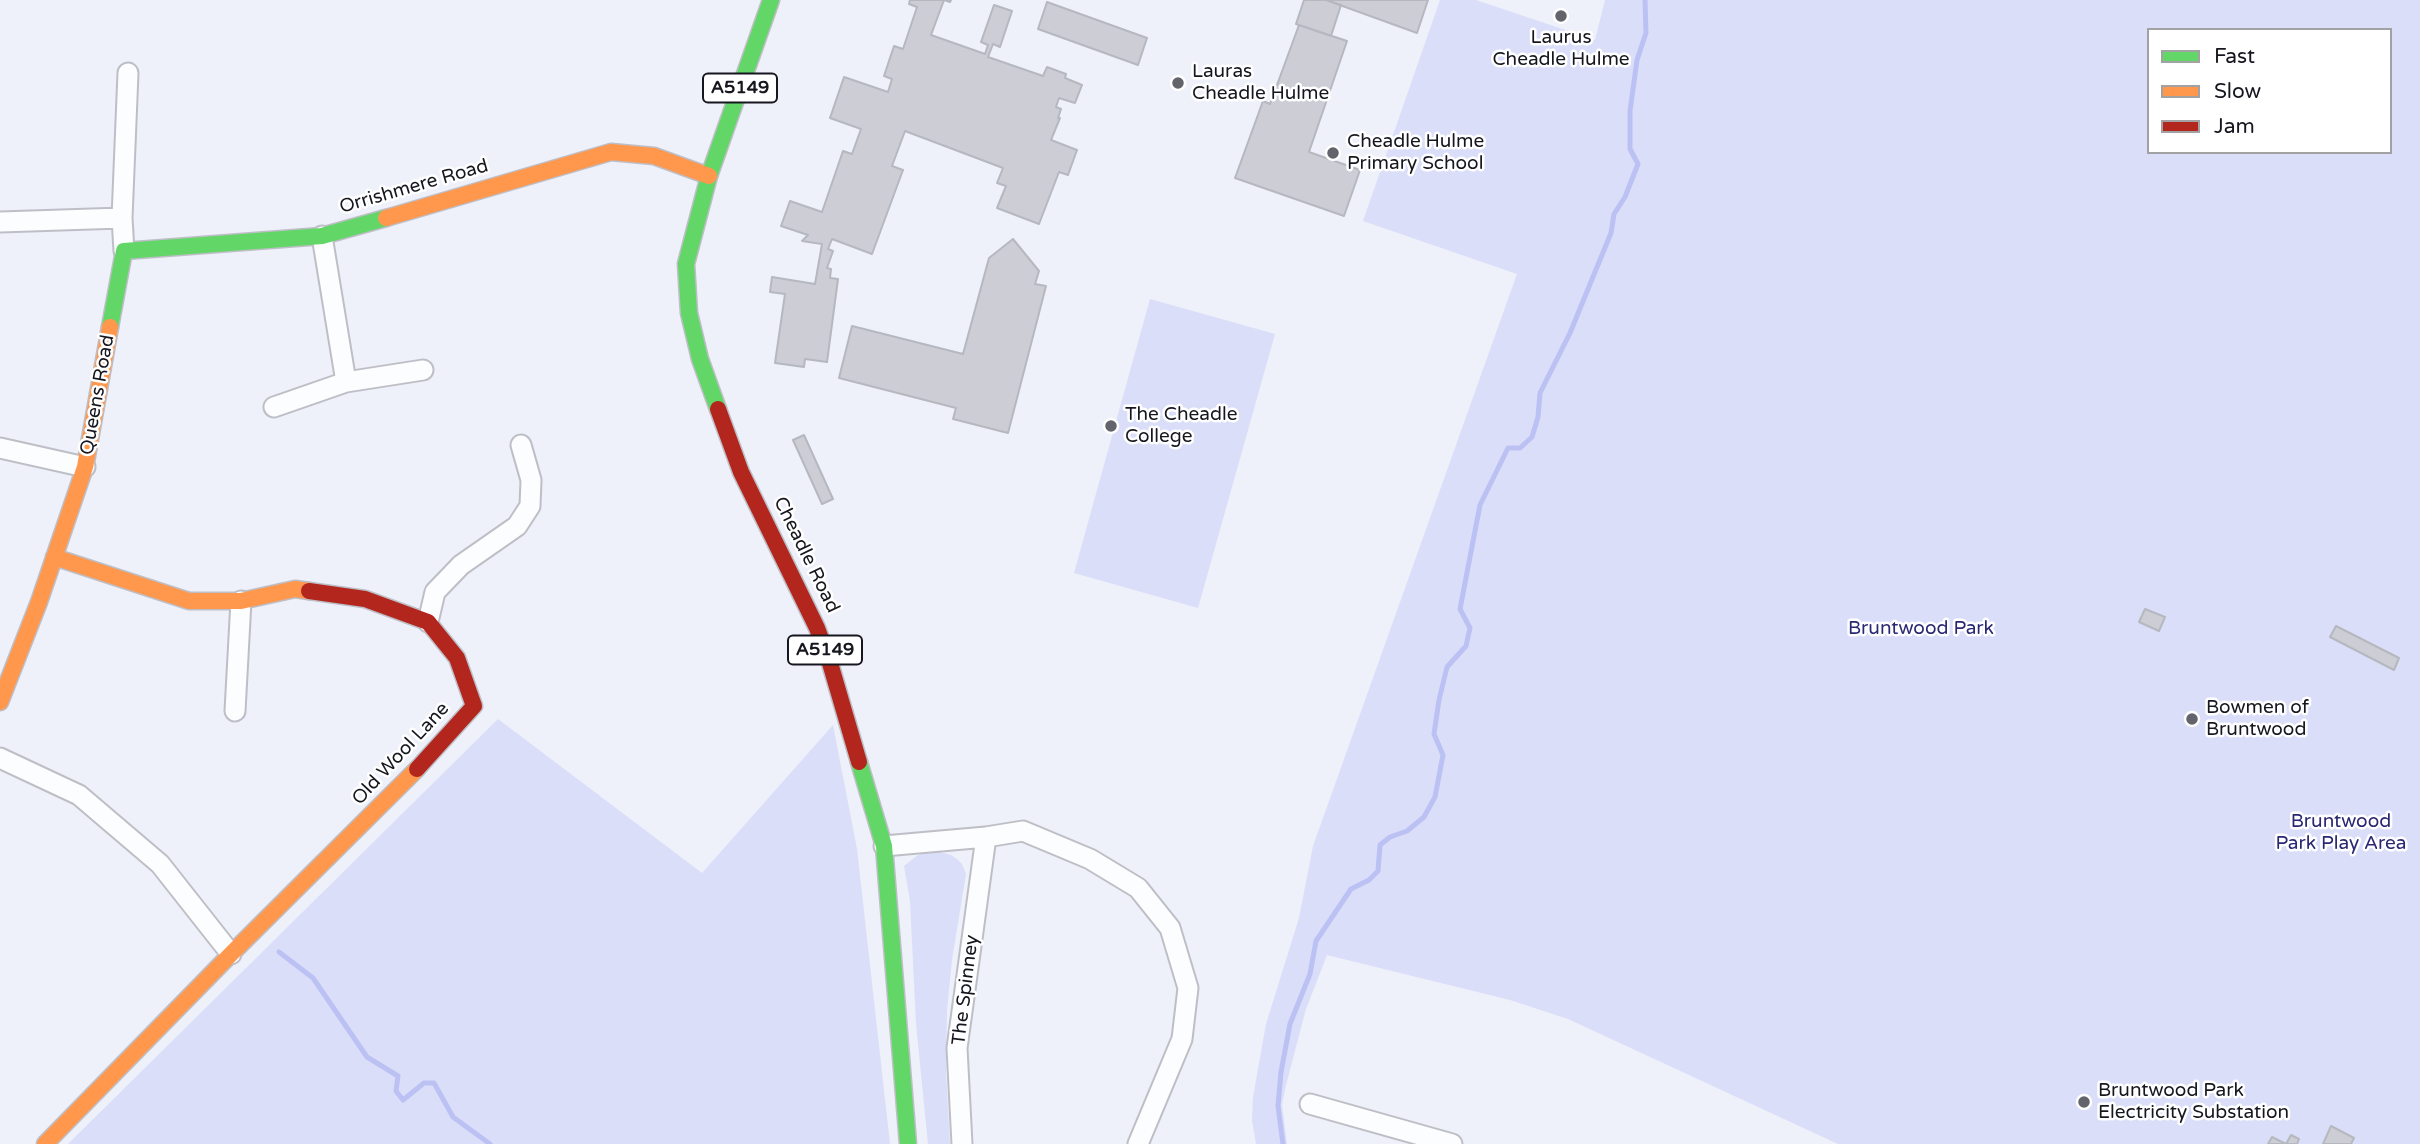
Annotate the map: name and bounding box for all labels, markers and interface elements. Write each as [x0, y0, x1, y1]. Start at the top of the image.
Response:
marker: Laurus Cheadle Hulme [1553, 8, 1569, 24]
place label: Laurus Cheadle Hulme [1492, 27, 1630, 71]
legend [2147, 28, 2392, 154]
text: Fast [2214, 44, 2255, 69]
place label: Lauras Cheadle Hulme [1192, 61, 1329, 105]
road number: A5149 [703, 74, 777, 102]
marker: Lauras Cheadle Hulme [1170, 75, 1186, 91]
text: Slow [2214, 79, 2261, 104]
text: Jam [2214, 114, 2255, 139]
place label: Cheadle Hulme Primary School [1347, 131, 1484, 175]
marker: Cheadle Hulme Primary School [1325, 145, 1341, 161]
street label: Orrishmere Road [337, 155, 491, 219]
street label: Queens Road [76, 333, 120, 457]
place label: The Cheadle College [1125, 404, 1237, 448]
marker: The Cheadle College [1103, 418, 1119, 434]
street label: Cheadle Road [768, 493, 844, 617]
park label: Bruntwood Park [1848, 618, 1994, 640]
road number: A5149 [788, 636, 862, 664]
place label: Bowmen of Bruntwood [2206, 697, 2309, 741]
street label: Old Wool Lane [348, 698, 454, 810]
marker: Bowmen of Bruntwood [2184, 711, 2200, 727]
park label: Bruntwood Park Play Area [2275, 811, 2407, 855]
street label: The Spinney [948, 934, 984, 1046]
place label: Bruntwood Park Electricity Substation [2098, 1080, 2289, 1124]
marker: Bruntwood Park Electricity Substation [2076, 1094, 2092, 1110]

